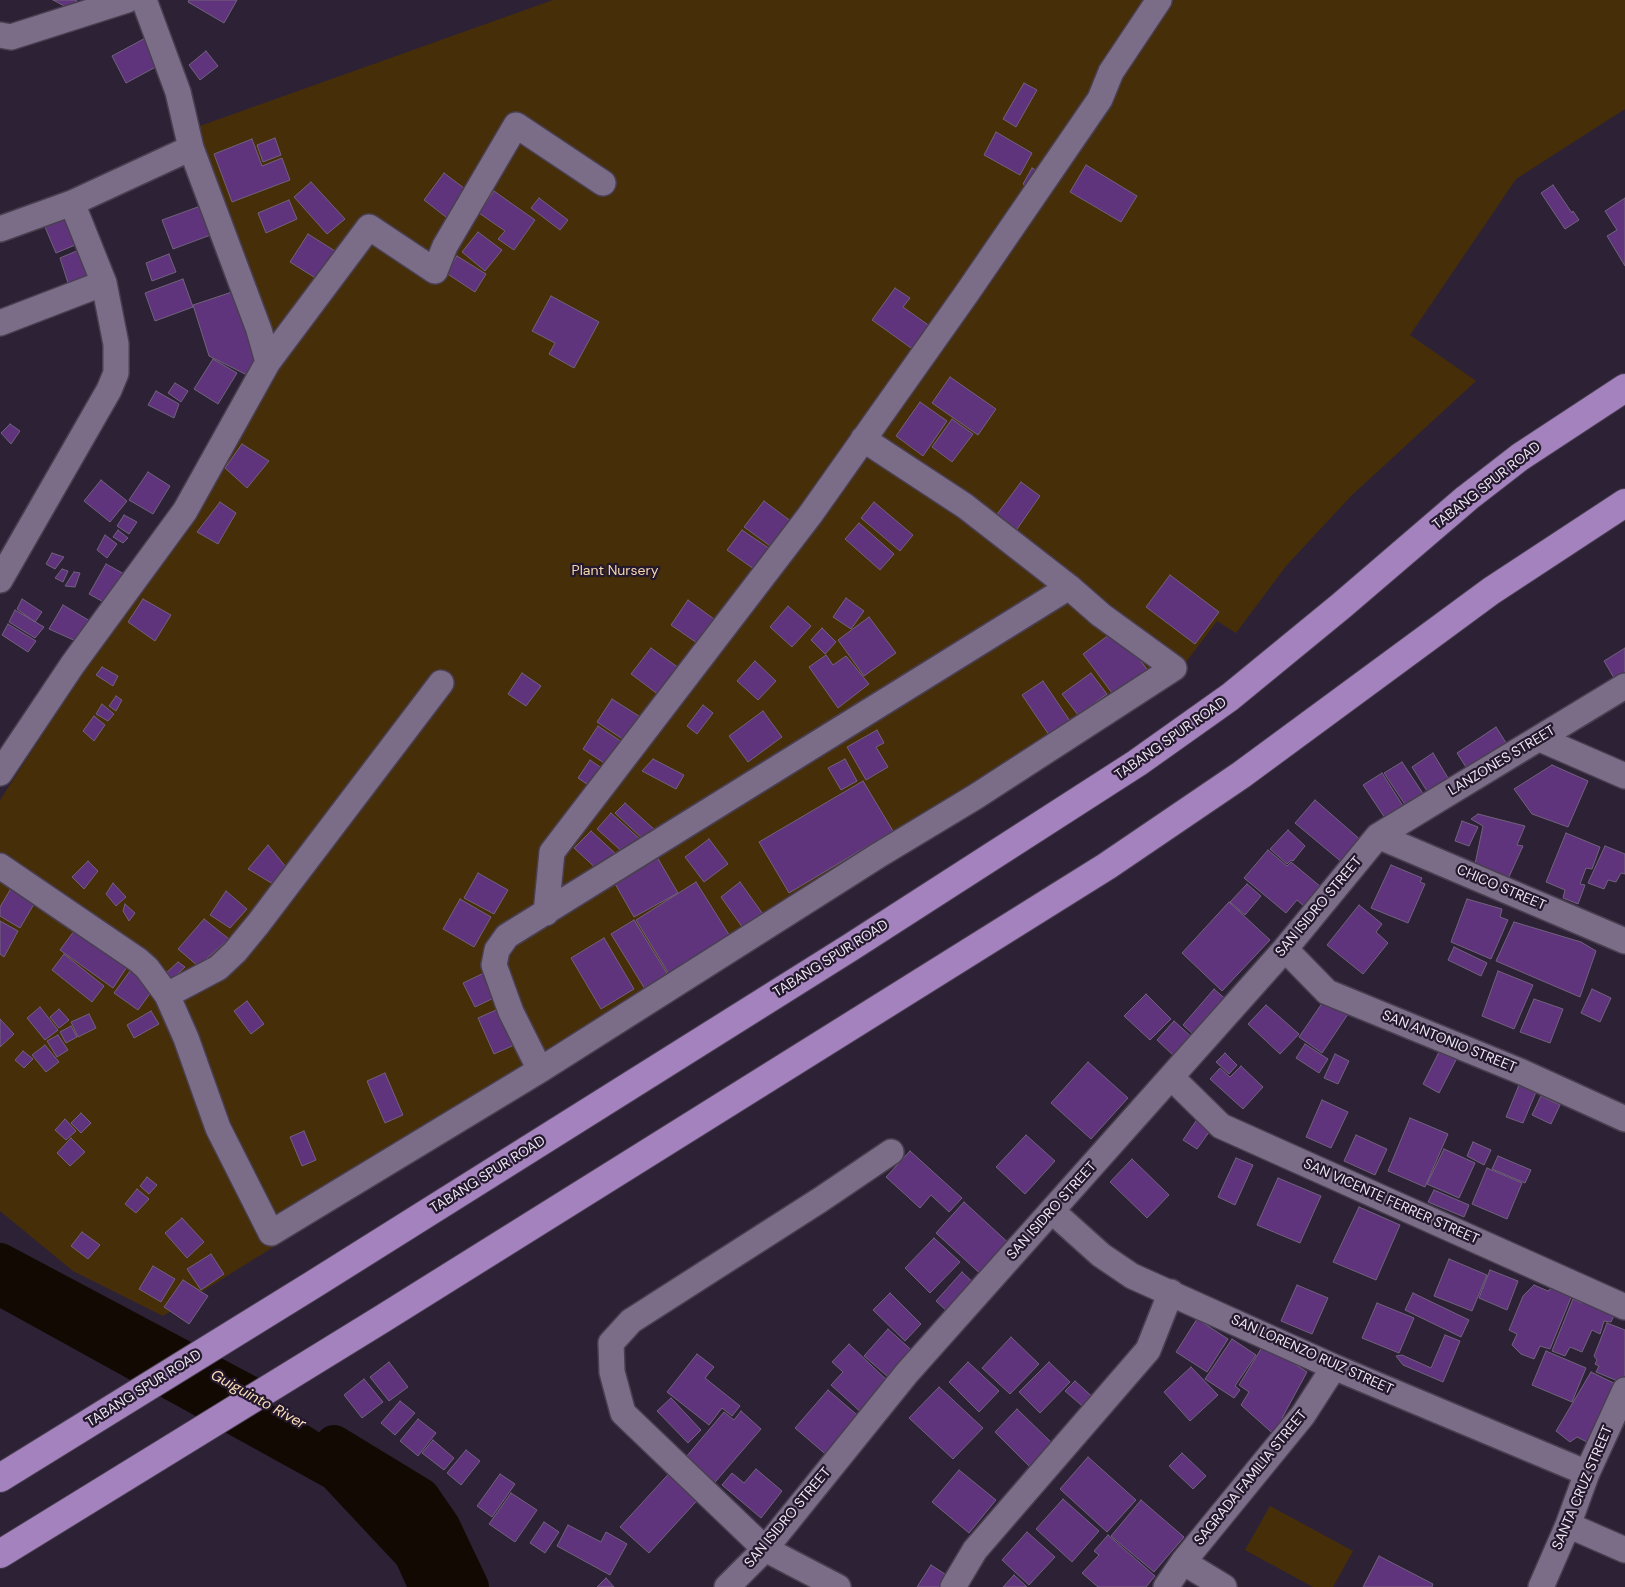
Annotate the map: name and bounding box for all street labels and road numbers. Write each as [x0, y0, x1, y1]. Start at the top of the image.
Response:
street label: TABANG SPUR ROAD [1430, 439, 1544, 533]
street label: TABANG SPUR ROAD [1112, 694, 1230, 784]
street label: LANZONES STREET [1446, 722, 1558, 800]
street label: SAN ISIDRO STREET [1272, 853, 1366, 961]
street label: CHICO STREET [1454, 862, 1548, 914]
street label: TABANG SPUR ROAD [770, 917, 892, 1001]
street label: SAN ANTONIO STREET [1379, 1007, 1519, 1077]
street label: TABANG SPUR ROAD [427, 1133, 549, 1217]
street label: SAN VICENTE FERRER STREET [1301, 1156, 1481, 1248]
street label: SAN ISIDRO STREET [1004, 1159, 1100, 1263]
street label: SAN LORENZO RUIZ STREET [1228, 1312, 1396, 1398]
street label: TABANG SPUR ROAD [83, 1347, 205, 1431]
street label: SAGRADA FAMILIA STREET [1191, 1407, 1311, 1549]
street label: SANTA CRUZ STREET [1549, 1423, 1617, 1553]
street label: SAN ISIDRO STREET [741, 1464, 835, 1572]

